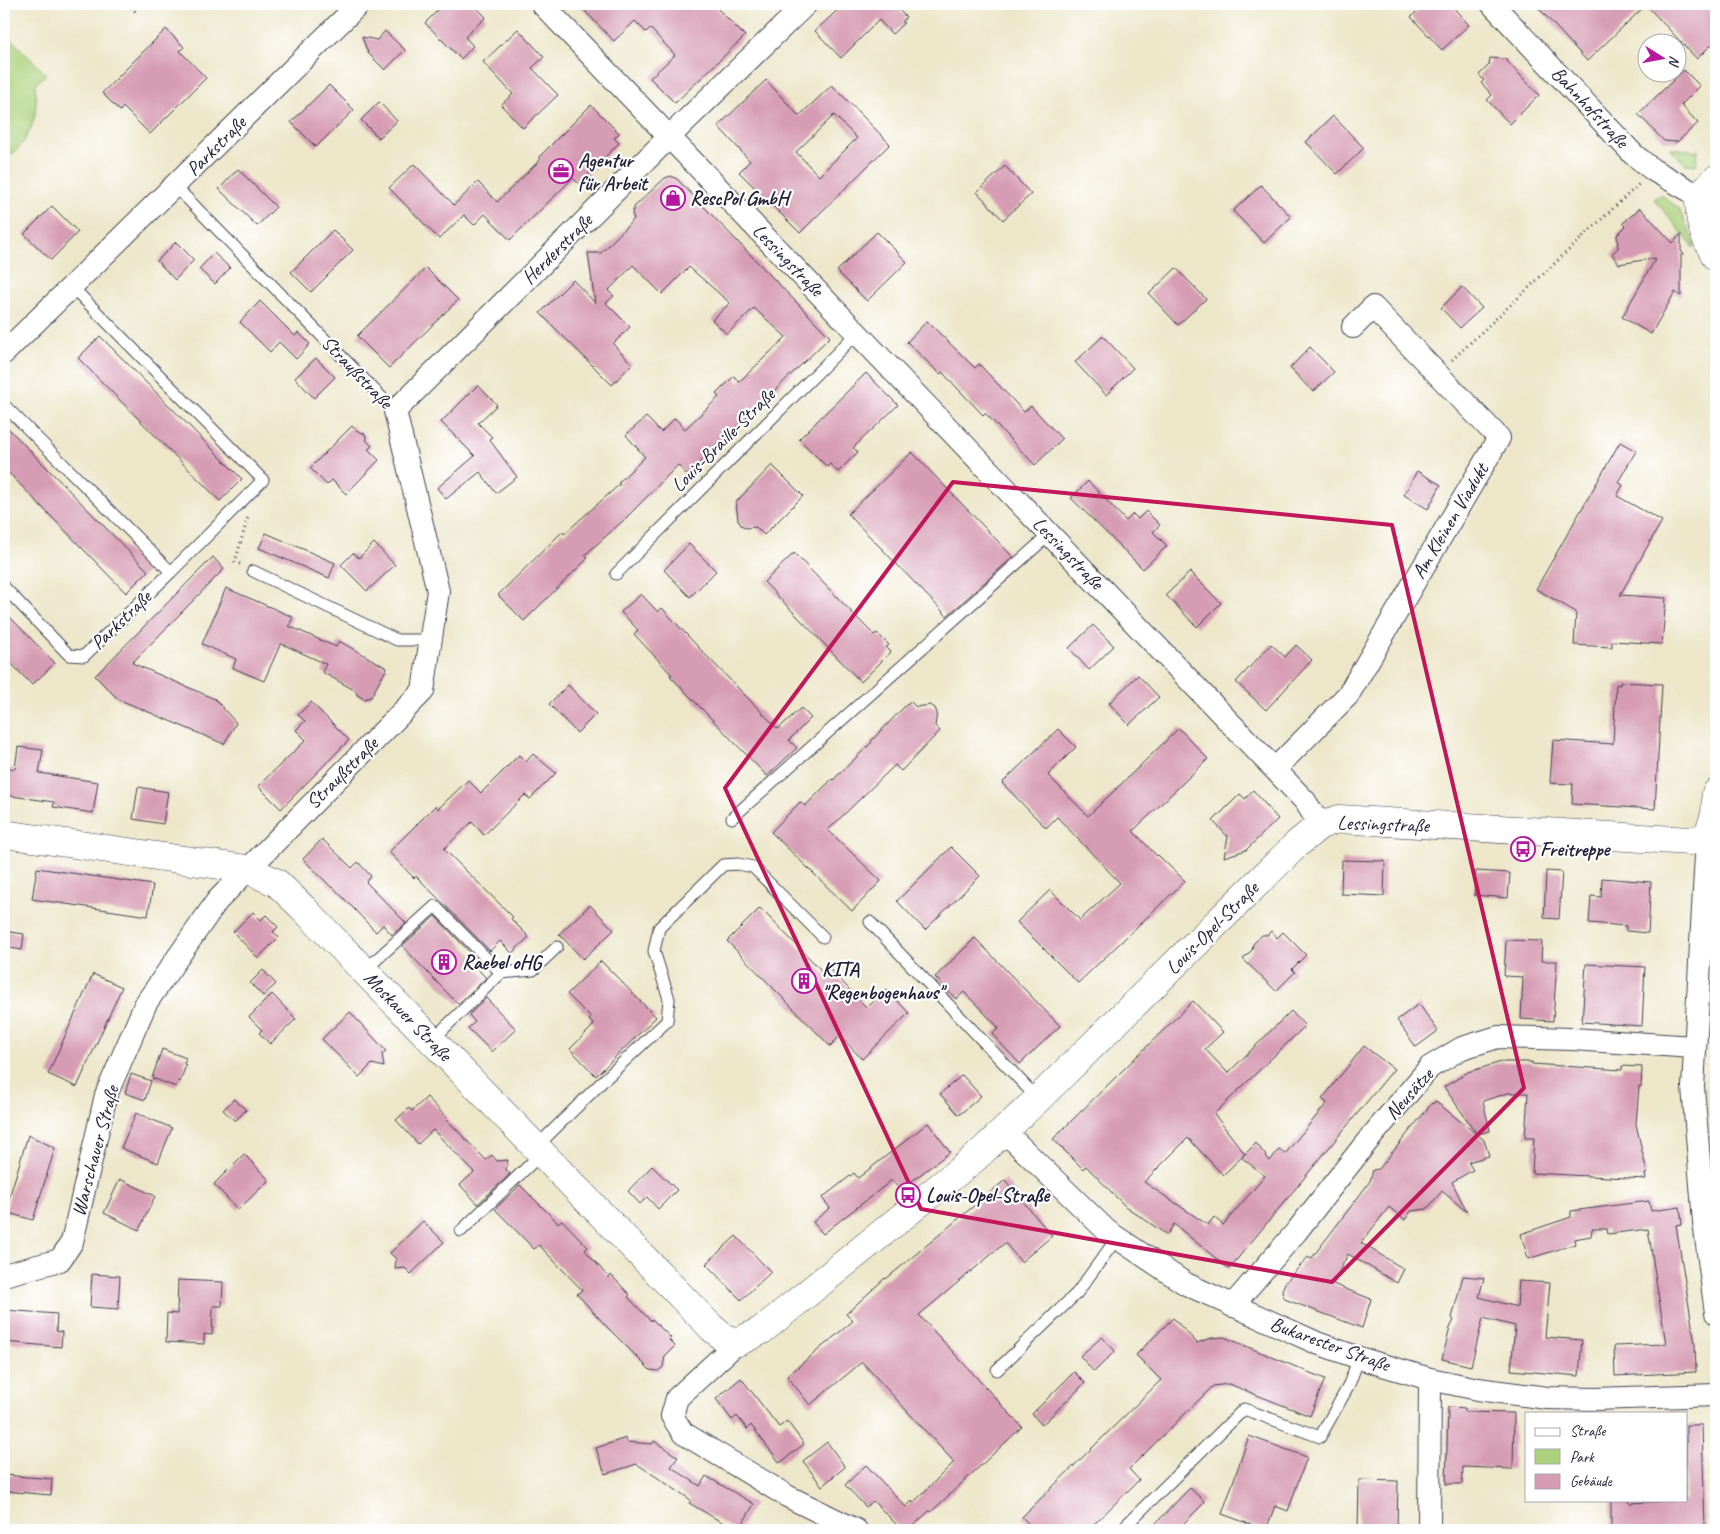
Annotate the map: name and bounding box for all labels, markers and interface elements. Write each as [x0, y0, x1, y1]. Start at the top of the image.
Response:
north arrow [1638, 32, 1688, 82]
text: N [1665, 55, 1683, 69]
street label: Bahnhofstraße [1546, 61, 1635, 154]
street label: Parkstraße [181, 110, 252, 181]
place label: Agentur für Arbeit [578, 148, 649, 196]
office icon: Agentur für Arbeit [548, 158, 574, 184]
shop icon: RescPol GmbH [660, 185, 686, 211]
place label: RescPol GmbH [690, 186, 792, 211]
street label: Herderstraße [516, 207, 599, 290]
street label: Lessingstraße [747, 218, 830, 303]
street label: Straußstraße [316, 330, 399, 415]
street label: Louis-Braille-Straße [666, 382, 781, 497]
street label: Am Kleinen Viadukt [1406, 457, 1495, 583]
street label: Lessingstraße [1027, 511, 1110, 596]
street label: Parkstraße [85, 584, 158, 655]
street label: Straußstraße [301, 731, 384, 814]
street label: Lessingstraße [1337, 810, 1431, 838]
bus stop icon: Freitreppe [1510, 836, 1536, 862]
place label: Freitreppe [1540, 837, 1612, 862]
street label: Louis-Opel-Straße [1160, 875, 1265, 980]
building icon: Raebel oHG [431, 949, 457, 975]
place label: Raebel oHG [462, 950, 544, 975]
place label: KITA "Regenbogenhaus" [822, 957, 947, 1005]
street label: Moskauer Straße [359, 966, 458, 1067]
building icon: KITA "Regenbogenhaus" [791, 968, 817, 994]
street label: Neusätze [1379, 1062, 1440, 1125]
street label: Warschauer Straße [66, 1082, 125, 1219]
bus stop icon: Louis-Opel-Straße [895, 1182, 921, 1208]
place label: Louis-Opel-Straße [926, 1183, 1051, 1208]
street label: Bukarester Straße [1267, 1311, 1394, 1378]
legend [1525, 1412, 1688, 1502]
text: Straße [1570, 1422, 1606, 1441]
text: Park [1570, 1448, 1595, 1467]
text: Gebäude [1570, 1472, 1613, 1491]

